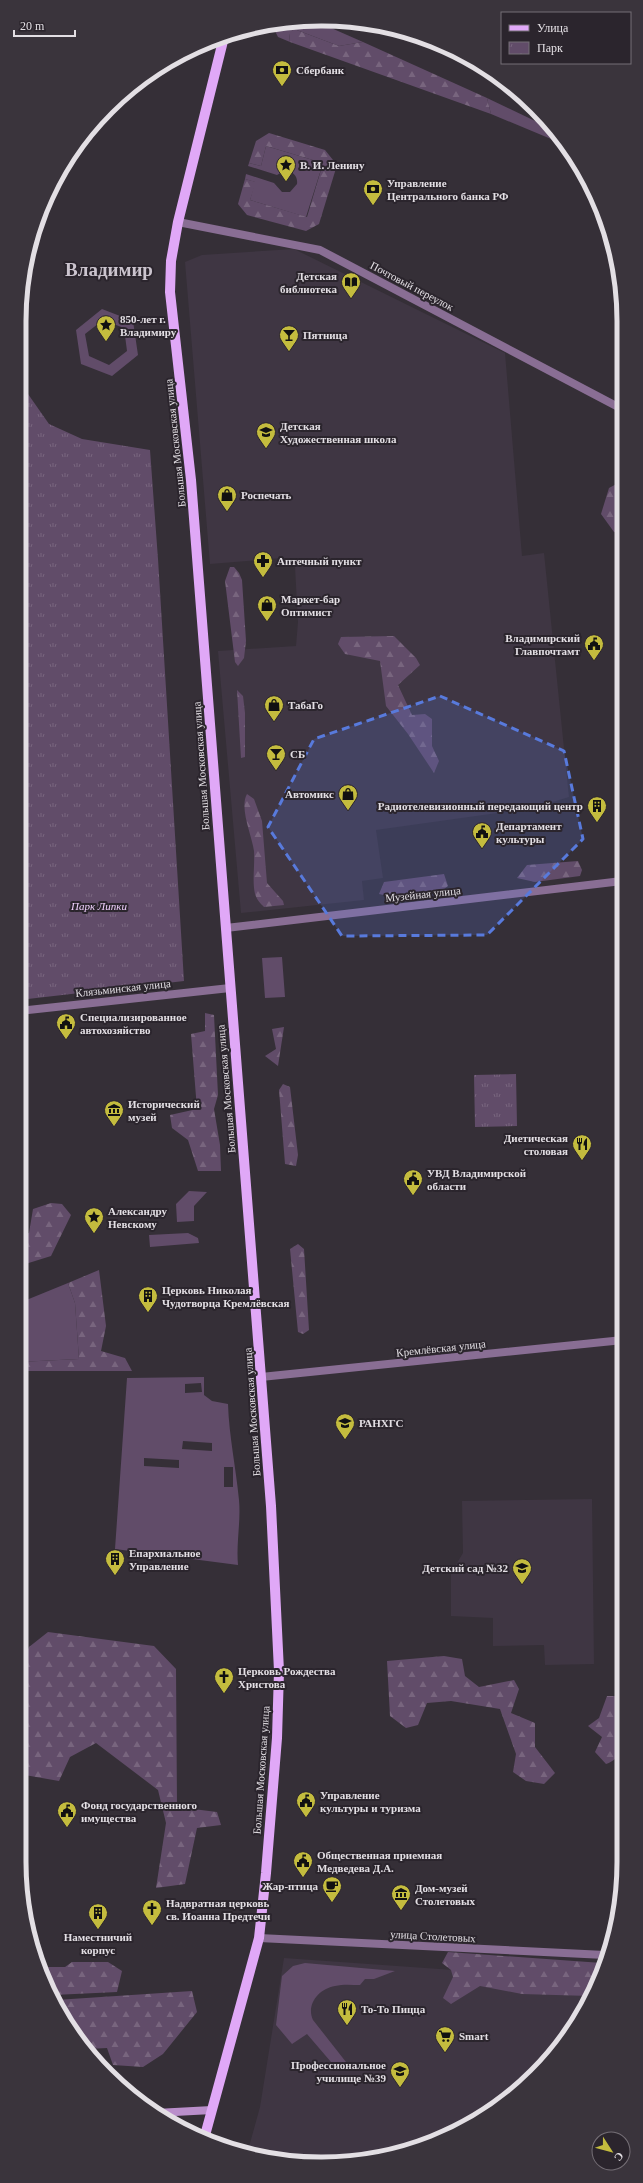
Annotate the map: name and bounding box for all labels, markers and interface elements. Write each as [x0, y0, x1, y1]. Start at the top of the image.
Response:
scale bar [14, 12, 75, 38]
legend [501, 12, 631, 64]
text: 20 m [20, 19, 45, 33]
text: Улица [537, 21, 569, 35]
text: Парк [537, 41, 563, 55]
bank icon: Сбербанк [271, 59, 293, 87]
place label: Сбербанк [296, 64, 345, 76]
place icon: В. И. Ленину [275, 154, 297, 182]
place label: В. И. Ленину [300, 159, 365, 171]
place label: Управление Центрального банка РФ [387, 177, 509, 202]
bank icon: Управление Центрального банка РФ [362, 178, 384, 206]
district label: Владимир [65, 259, 153, 280]
street label: Почтовый переулок [368, 259, 456, 313]
place label: Детская библиотека [280, 270, 337, 295]
library icon: Детская библиотека [340, 271, 362, 299]
place label: 850-лет г. Владимиру [120, 313, 177, 338]
place icon: 850-лет г. Владимиру [95, 314, 117, 342]
bar icon: Пятница [278, 324, 300, 352]
place label: Пятница [303, 329, 348, 341]
street label: Большая Московская улица [162, 378, 188, 508]
place label: Детская Художественная школа [280, 420, 397, 445]
school or university icon: Детская Художественная школа [255, 421, 277, 449]
shop icon: Роспечать [216, 484, 238, 512]
place label: Роспечать [241, 489, 292, 501]
pharmacy icon: Аптечный пункт [252, 550, 274, 578]
place label: Аптечный пункт [277, 555, 362, 567]
place label: Маркет-бар Оптимист [281, 593, 340, 618]
shop icon: Маркет-бар Оптимист [256, 594, 278, 622]
place label: Владимирский Главпочтамт [505, 632, 581, 657]
public building icon: Владимирский Главпочтамт [583, 633, 605, 661]
shop icon: ТабаГо [263, 694, 285, 722]
place label: ТабаГо [288, 699, 324, 711]
street label: Большая Московская улица [191, 701, 211, 831]
bar icon: СБ [265, 743, 287, 771]
place label: СБ [290, 748, 305, 760]
shop icon: Автомикс [337, 783, 359, 811]
place label: Автомикс [285, 788, 334, 800]
building icon: Радиотелевизионный передающий центр [586, 795, 608, 823]
place label: Радиотелевизионный передающий центр [378, 800, 583, 812]
place label: Департамент культуры [496, 820, 562, 845]
public building icon: Департамент культуры [471, 821, 493, 849]
street label: Музейная улица [385, 884, 461, 904]
park label: Парк Липки [70, 900, 127, 912]
street label: Клязьминская улица [75, 977, 171, 999]
place label: Специализированное автохозяйство [80, 1011, 187, 1036]
public building icon: Специализированное автохозяйство [55, 1012, 77, 1040]
street label: Большая Московская улица [214, 1024, 238, 1154]
place label: Исторический музей [128, 1098, 200, 1123]
museum icon: Исторический музей [103, 1099, 125, 1127]
place label: Диетическая столовая [504, 1132, 568, 1157]
restaurant icon: Диетическая столовая [571, 1133, 593, 1161]
place label: УВД Владимирской области [427, 1167, 527, 1192]
public building icon: УВД Владимирской области [402, 1168, 424, 1196]
place label: Александру Невскому [108, 1205, 167, 1230]
place icon: Александру Невскому [83, 1206, 105, 1234]
place label: Церковь Николая Чудотворца Кремлёвская [162, 1284, 289, 1309]
building icon: Церковь Николая Чудотворца Кремлёвская [137, 1285, 159, 1313]
street label: Кремлёвская улица [396, 1337, 487, 1359]
street label: Большая Московская улица [242, 1347, 262, 1477]
school or university icon: РАНХГС [334, 1412, 356, 1440]
place label: РАНХГС [359, 1417, 404, 1429]
place label: Епархиальное Управление [129, 1547, 201, 1572]
building icon: Епархиальное Управление [104, 1548, 126, 1576]
school or university icon: Детский сад №32 [511, 1557, 533, 1585]
place label: Детский сад №32 [422, 1562, 508, 1574]
place label: Церковь Рождества Христова [238, 1665, 336, 1690]
church icon: Церковь Рождества Христова [213, 1666, 235, 1694]
street label: Большая Московская улица [251, 1705, 271, 1835]
place label: Управление культуры и туризма [320, 1789, 421, 1814]
public building icon: Управление культуры и туризма [295, 1790, 317, 1818]
place label: Фонд государственного имущества [81, 1799, 198, 1824]
public building icon: Фонд государственного имущества [56, 1800, 78, 1828]
place label: Общественная приемная Медведева Д.А. [317, 1849, 442, 1874]
public building icon: Общественная приемная Медведева Д.А. [292, 1850, 314, 1878]
cafe icon: Жар-птица [321, 1875, 343, 1903]
place label: Жар-птица [262, 1880, 318, 1892]
place label: Дом-музей Столетовых [415, 1882, 475, 1907]
museum icon: Дом-музей Столетовых [390, 1883, 412, 1911]
place label: Надвратная церковь св. Иоанна Предтечи [166, 1897, 271, 1922]
church icon: Надвратная церковь св. Иоанна Предтечи [141, 1898, 163, 1926]
building icon: Наместничий корпус [87, 1902, 109, 1930]
street label: улица Столетовых [390, 1928, 477, 1944]
place label: Наместничий корпус [64, 1931, 133, 1956]
restaurant icon: То-То Пицца [336, 1998, 358, 2026]
place label: То-То Пицца [361, 2003, 426, 2015]
supermarket icon: Smart [434, 2025, 456, 2053]
place label: Smart [459, 2030, 489, 2042]
place label: Профессиональное училище №39 [291, 2059, 386, 2084]
school or university icon: Профессиональное училище №39 [389, 2060, 411, 2088]
north arrow [591, 2131, 631, 2171]
text: С [612, 2150, 626, 2164]

